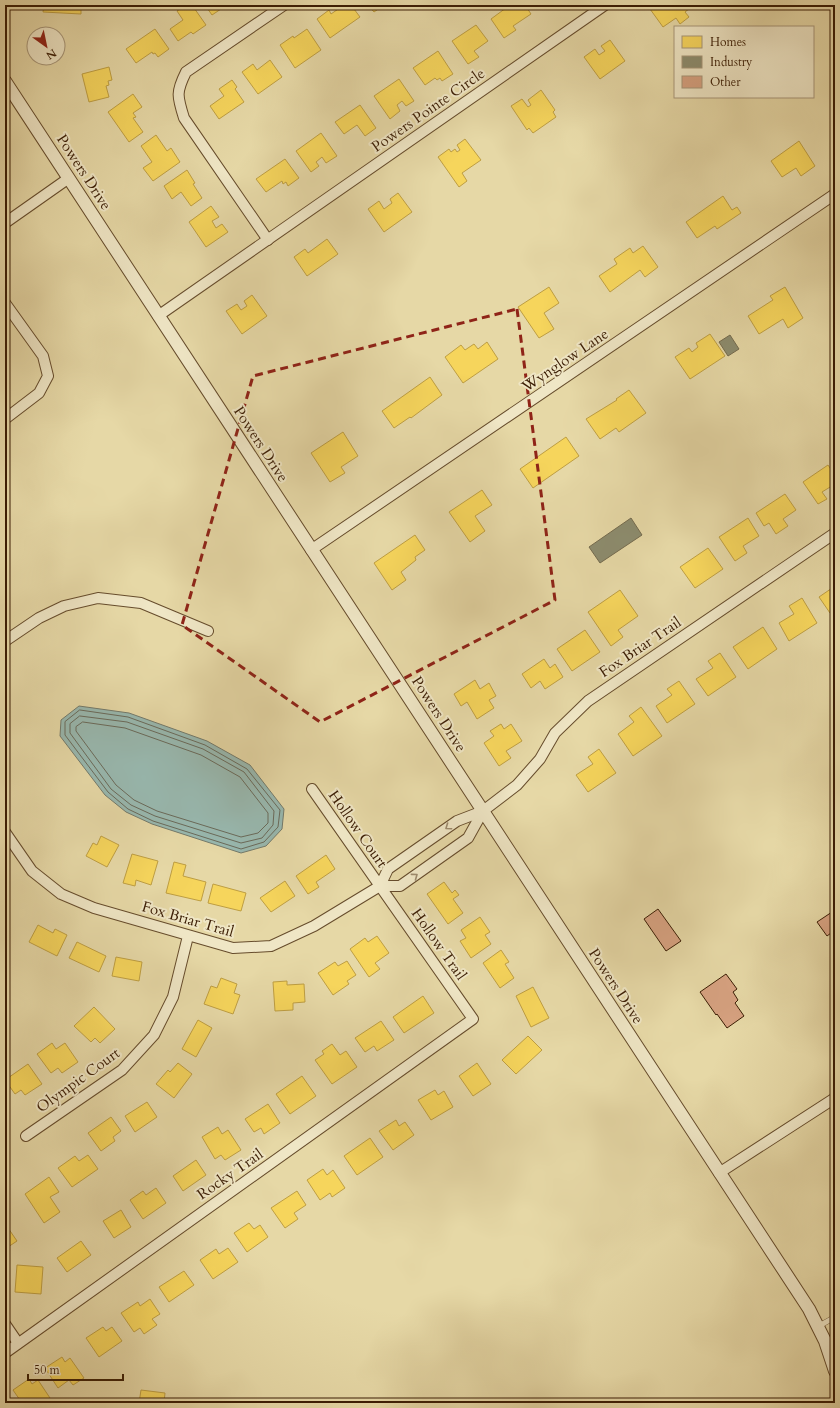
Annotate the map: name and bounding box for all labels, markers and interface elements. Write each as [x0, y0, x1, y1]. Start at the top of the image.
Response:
north arrow [26, 26, 66, 66]
legend [674, 26, 814, 98]
text: Homes [710, 34, 746, 50]
text: N [43, 45, 59, 63]
text: Industry [710, 54, 753, 70]
street label: Powers Pointe Circle [367, 63, 489, 157]
text: Other [710, 74, 741, 90]
street label: Powers Drive [52, 130, 116, 214]
street label: Wynglow Lane [517, 324, 612, 397]
street label: Powers Drive [229, 402, 293, 486]
street label: Fox Briar Trail [595, 612, 685, 682]
street label: Powers Drive [407, 672, 471, 756]
street label: Hollow Court [324, 786, 392, 872]
one-way arrow [445, 822, 452, 830]
one-way arrow [411, 873, 418, 881]
street label: Fox Briar Trail [140, 896, 237, 942]
street label: Hollow Trail [407, 904, 471, 984]
street label: Powers Drive [584, 944, 648, 1028]
street label: Olympic Court [32, 1043, 124, 1117]
street label: Rocky Trail [193, 1144, 267, 1204]
scale bar [28, 1356, 123, 1382]
text: 50 m [34, 1362, 61, 1378]

